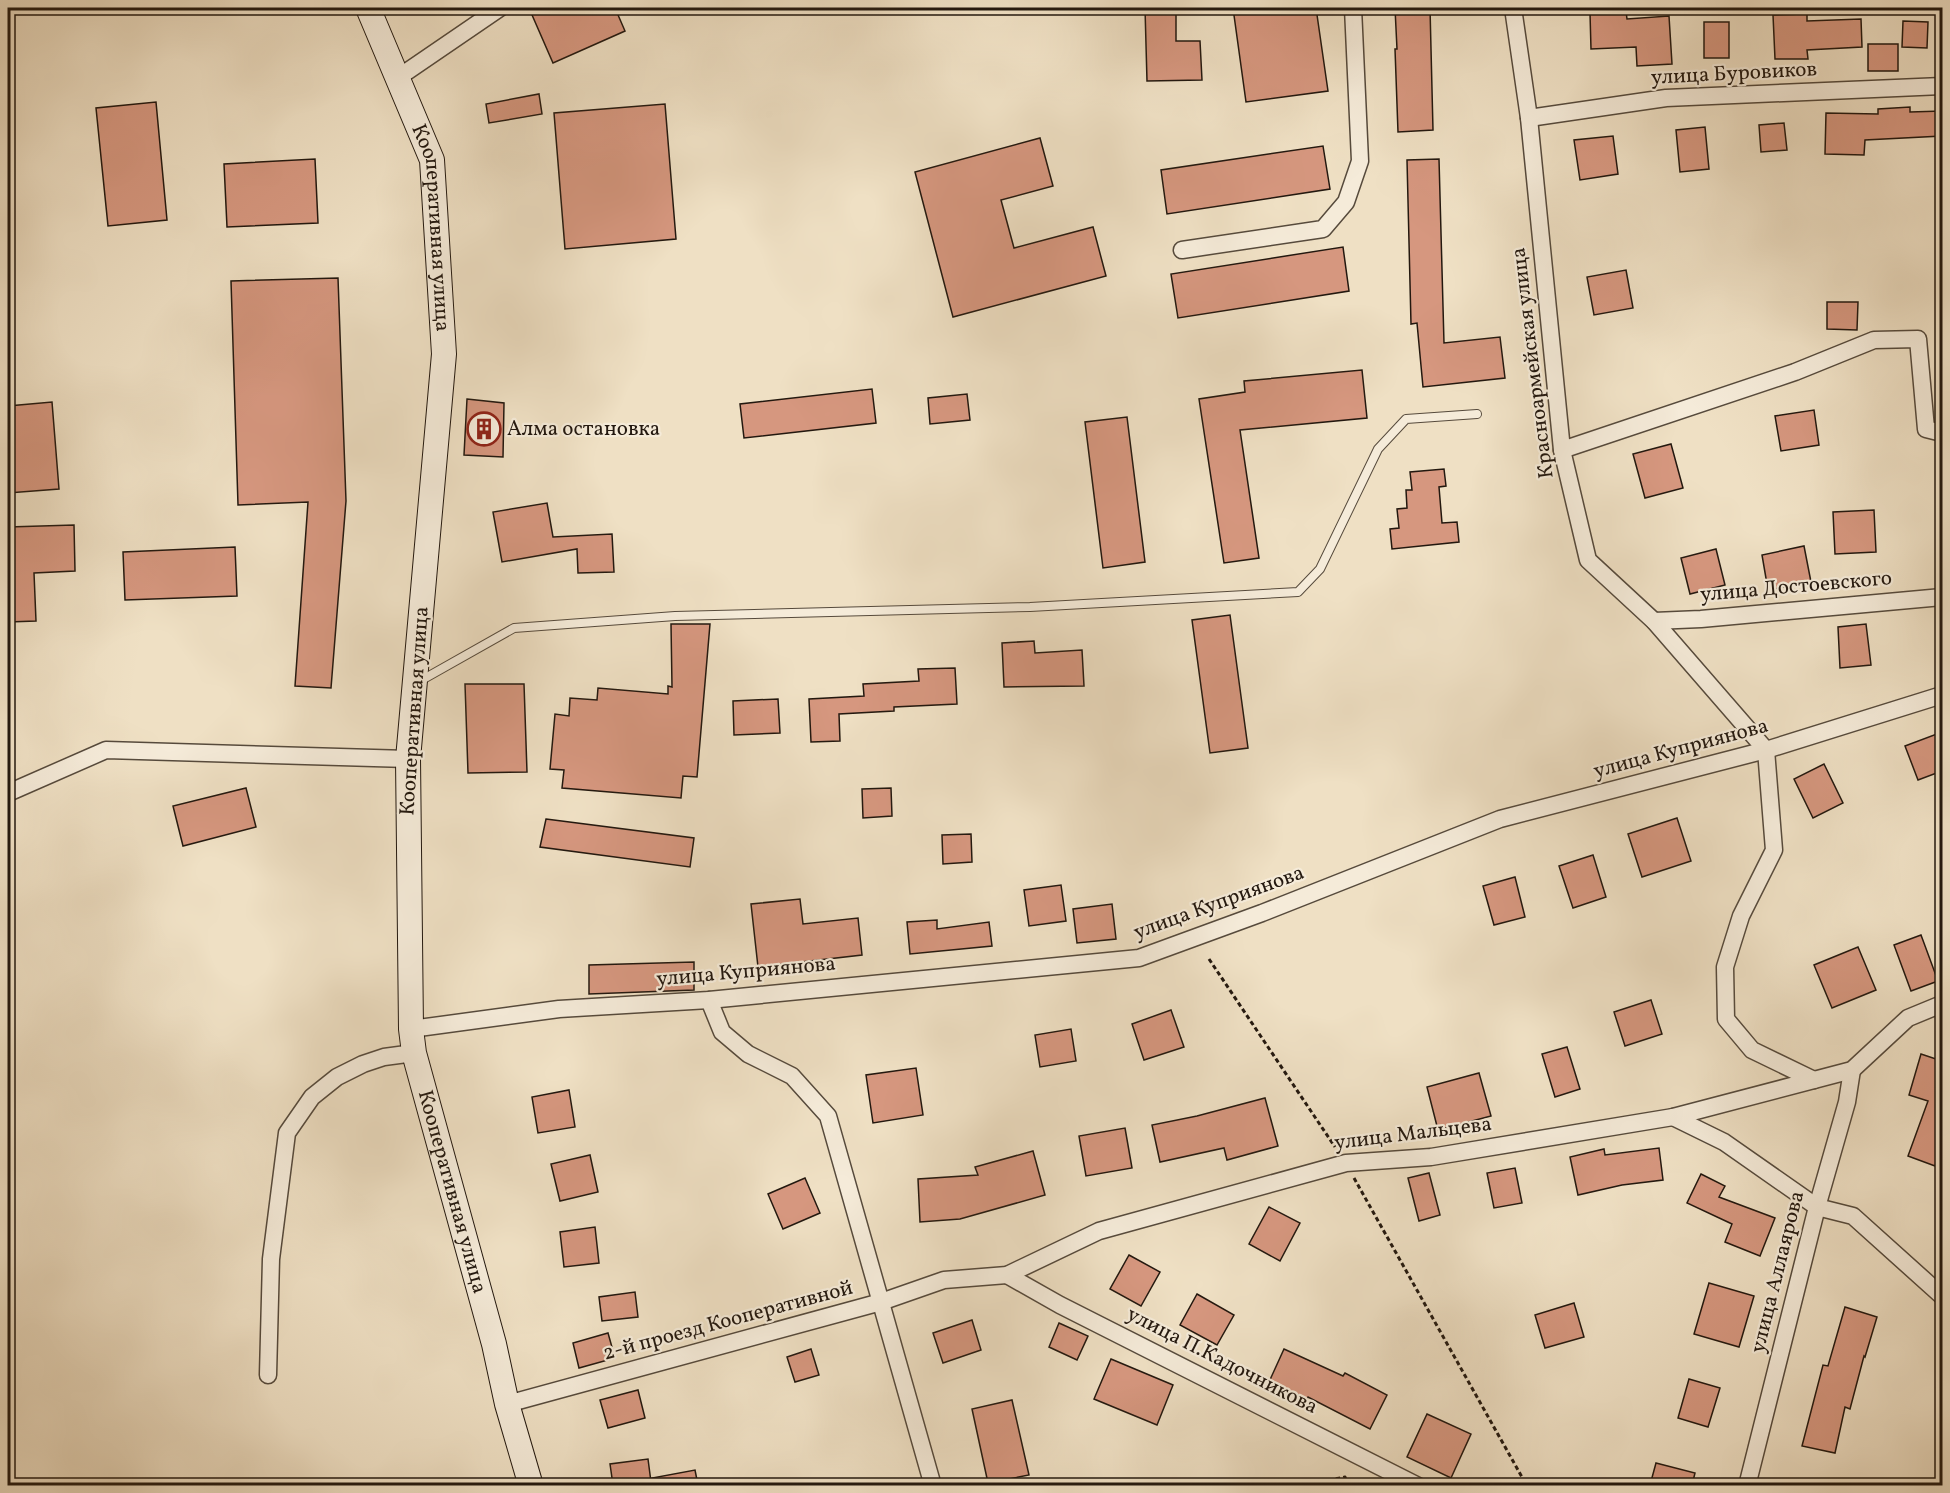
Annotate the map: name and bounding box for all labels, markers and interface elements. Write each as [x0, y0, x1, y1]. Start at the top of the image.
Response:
street label: улица Буровиков [1650, 55, 1818, 93]
street label: Кооперативная улица [404, 119, 457, 333]
street label: Красноармейская улица [1504, 246, 1562, 480]
building icon: Алма остановка [466, 411, 502, 447]
place label: Алма остановка [507, 415, 660, 444]
street label: улица Достоевского [1699, 564, 1893, 610]
street label: Кооперативная улица [393, 605, 437, 817]
street label: улица Куприянова [1590, 712, 1772, 786]
street label: улица Куприянова [1130, 859, 1308, 947]
street label: улица Куприянова [655, 950, 837, 994]
street label: Кооперативная улица [410, 1087, 494, 1297]
street label: улица Мальцева [1333, 1110, 1493, 1158]
street label: улица Аллаярова [1744, 1188, 1812, 1356]
street label: 2-й проезд Кооперативной [600, 1274, 856, 1368]
street label: улица П.Кадочникова [1121, 1300, 1323, 1422]

